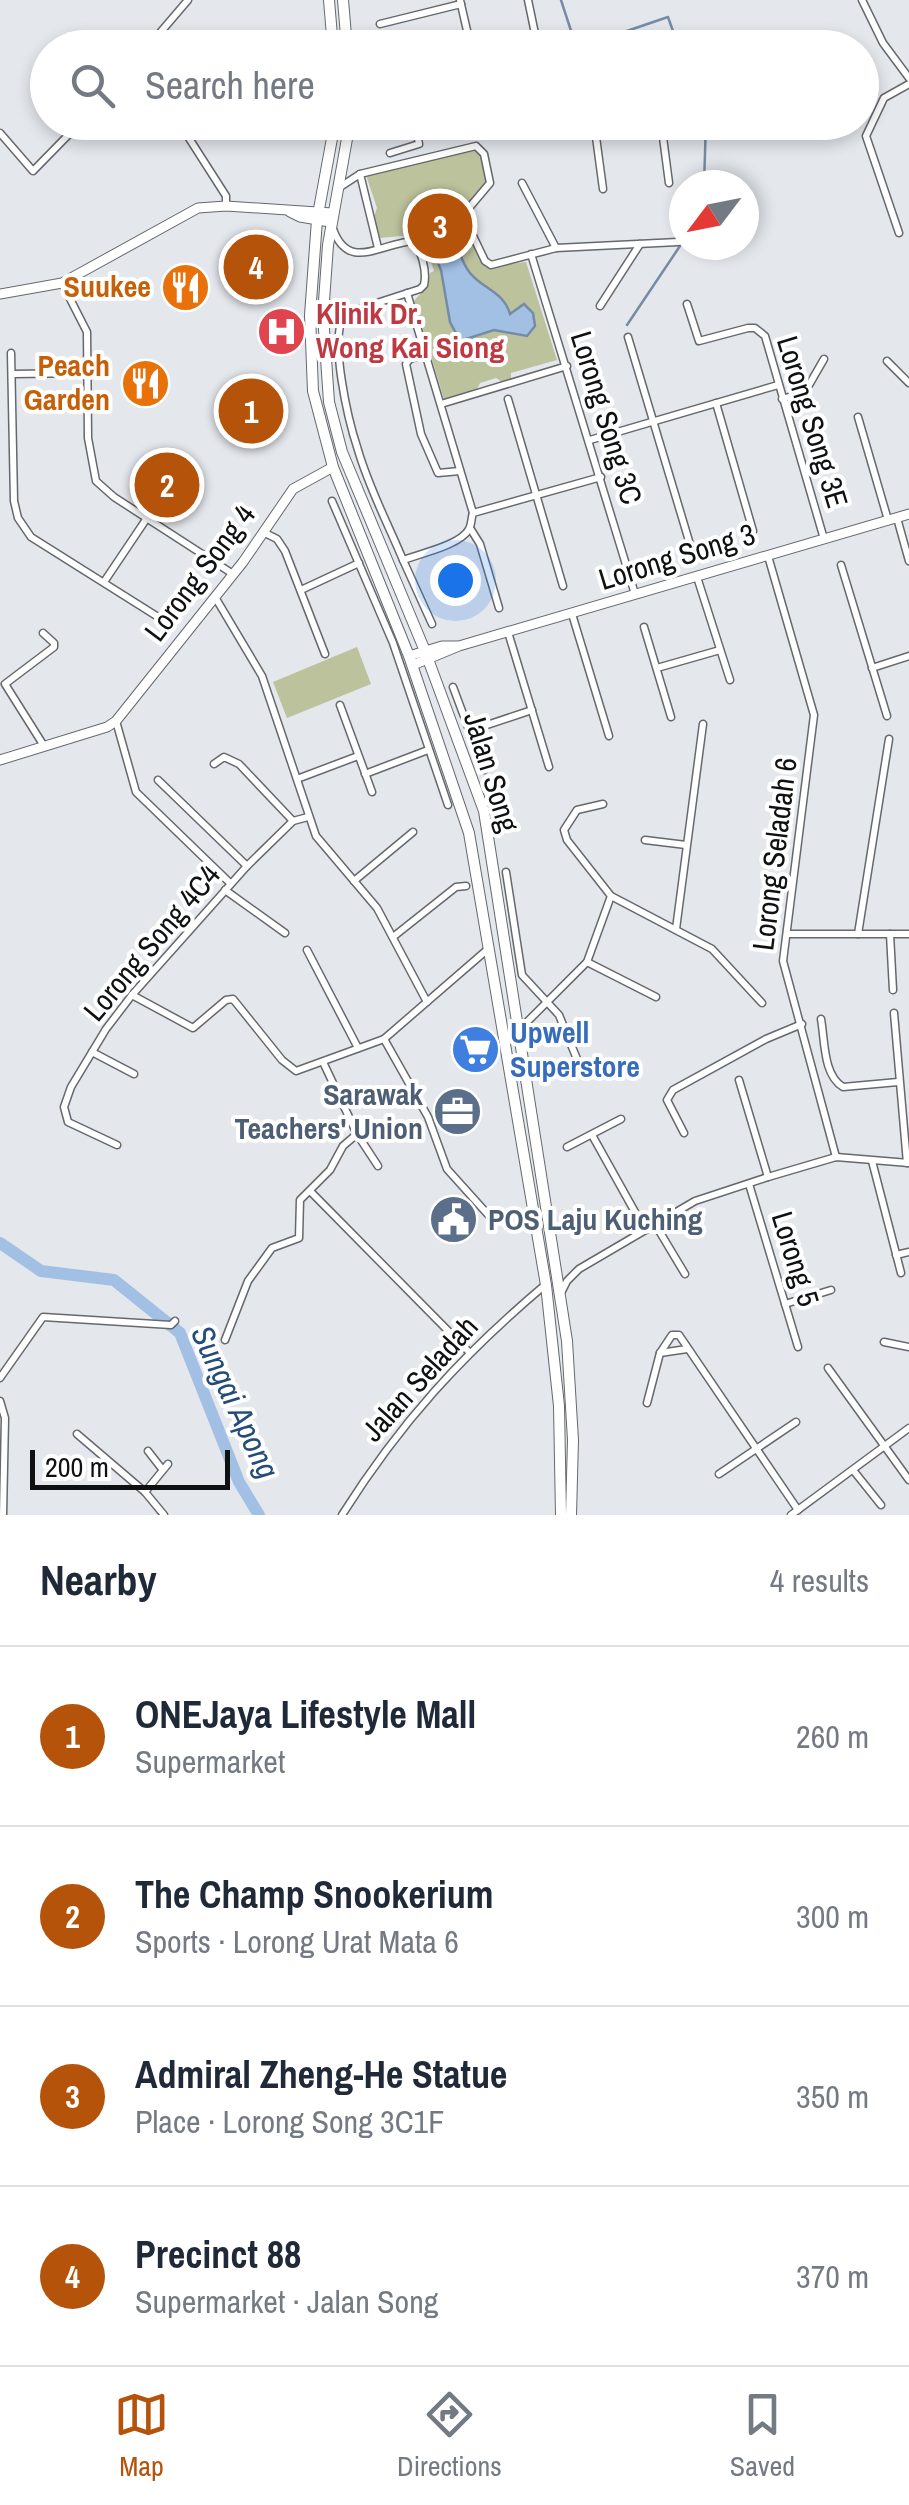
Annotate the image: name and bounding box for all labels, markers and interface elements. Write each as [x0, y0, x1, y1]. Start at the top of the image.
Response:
search box [30, 30, 879, 140]
icon: search [65, 58, 120, 113]
text: Search here [145, 60, 315, 111]
north arrow [669, 170, 759, 260]
pin: 3 [408, 188, 472, 264]
pin: 4 [224, 230, 288, 304]
restaurant icon: Suukee [160, 261, 212, 313]
place label: Suukee [63, 266, 151, 306]
place label: Klinik Dr. Wong Kai Siong [316, 293, 504, 367]
hospital icon: Klinik Dr. Wong Kai Siong [255, 305, 307, 357]
street label: Lorong Song 3C [562, 326, 652, 509]
street label: Lorong Song 3E [768, 331, 858, 513]
place label: Peach Garden [24, 345, 110, 419]
restaurant icon: Peach Garden [119, 357, 171, 409]
pin: 1 [218, 374, 284, 448]
pin: 2 [134, 448, 200, 522]
street label: Lorong Song 4 [135, 496, 264, 649]
street label: Lorong Song 3 [594, 513, 760, 599]
your location [430, 555, 481, 606]
street label: Jalan Song [455, 707, 529, 837]
street label: Lorong Seladah 6 [742, 755, 806, 953]
street label: Lorong Song 4C4 [74, 855, 229, 1029]
place label: Upwell Superstore [510, 1012, 640, 1086]
supermarket icon: Upwell Superstore [449, 1024, 501, 1076]
place label: Sarawak Teachers' Union [234, 1074, 423, 1148]
office icon: Sarawak Teachers' Union [432, 1086, 484, 1138]
public building icon: POS Laju Kuching [427, 1194, 479, 1246]
place label: POS Laju Kuching [488, 1199, 703, 1239]
street label: Lorong 5 [763, 1206, 829, 1311]
street label: Jalan Seladah [352, 1307, 486, 1450]
water label: Sungai Apong [181, 1318, 290, 1485]
scale bar [30, 1445, 230, 1490]
text: 200 m [45, 1448, 109, 1486]
text: Nearby [40, 1552, 157, 1608]
text: 4 results [770, 1559, 869, 1602]
text: ONEJaya Lifestyle Mall [135, 1689, 476, 1740]
text: 1 [65, 1715, 80, 1758]
text: 260 m [796, 1715, 869, 1758]
text: Supermarket [135, 1740, 285, 1783]
text: The Champ Snookerium [135, 1869, 493, 1920]
text: 2 [65, 1895, 80, 1938]
text: 300 m [796, 1895, 869, 1938]
text: Sports · Lorong Urat Mata 6 [135, 1920, 459, 1963]
text: Admiral Zheng-He Statue [135, 2049, 507, 2100]
text: 3 [65, 2075, 80, 2118]
text: 350 m [796, 2075, 869, 2118]
text: Place · Lorong Song 3C1F [135, 2100, 444, 2143]
text: Precinct 88 [135, 2229, 301, 2280]
text: 4 [65, 2255, 80, 2298]
text: 370 m [796, 2255, 869, 2298]
text: Supermarket · Jalan Song [135, 2280, 438, 2323]
tab: Map [114, 2387, 169, 2485]
tab: Directions [397, 2387, 502, 2485]
tab: Saved [730, 2387, 795, 2485]

